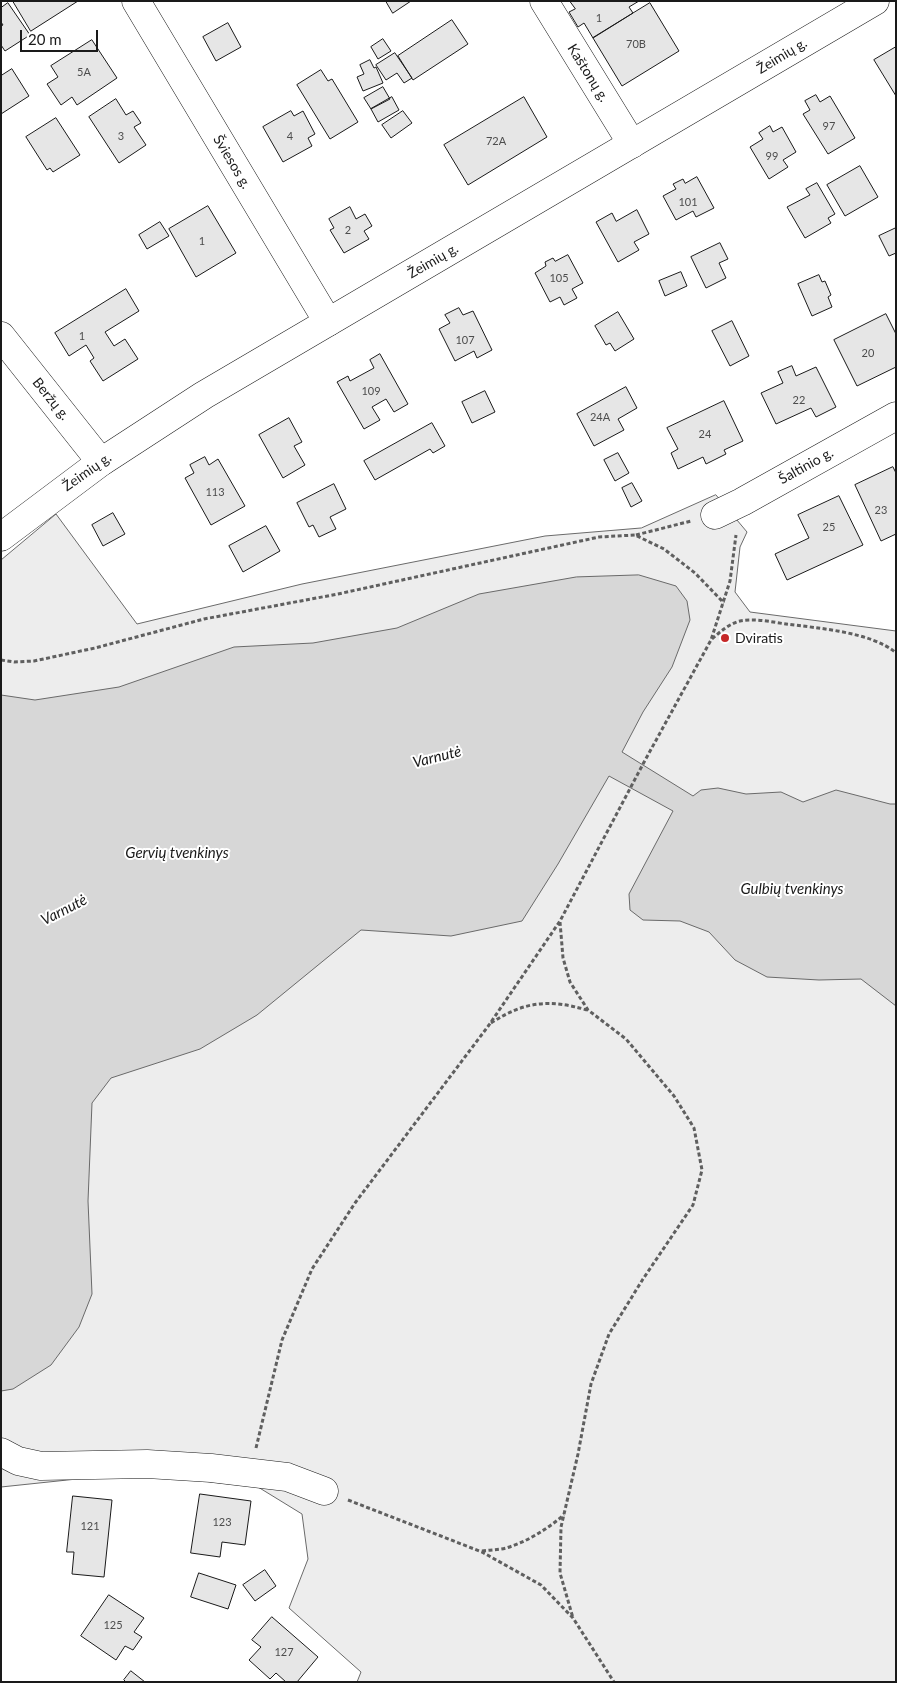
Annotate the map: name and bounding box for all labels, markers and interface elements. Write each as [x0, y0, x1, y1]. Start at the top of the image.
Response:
house number: 1 [596, 11, 602, 25]
scale bar [22, 20, 100, 52]
text: 20 m [28, 30, 62, 48]
street label: Žeimių g. [754, 34, 810, 78]
house number: 70B [626, 37, 646, 51]
street label: Kaštonų g. [564, 41, 612, 105]
house number: 5A [77, 65, 91, 79]
house number: 97 [823, 119, 835, 133]
house number: 3 [118, 129, 124, 143]
house number: 4 [287, 129, 293, 143]
street label: Šviesos g. [209, 132, 255, 192]
house number: 72A [486, 134, 506, 148]
house number: 99 [766, 149, 778, 163]
house number: 101 [678, 195, 698, 209]
house number: 2 [345, 223, 351, 237]
house number: 1 [199, 234, 205, 248]
street label: Žeimių g. [405, 240, 461, 282]
house number: 105 [549, 271, 569, 285]
house number: 1 [79, 329, 85, 343]
house number: 107 [455, 333, 475, 347]
house number: 20 [862, 346, 874, 360]
street label: Beržų g. [29, 374, 73, 424]
house number: 109 [361, 384, 381, 398]
house number: 22 [793, 393, 805, 407]
house number: 24A [590, 410, 610, 424]
house number: 24 [699, 427, 711, 441]
street label: Šaltinio g. [776, 444, 836, 488]
street label: Žeimių g. [59, 449, 115, 495]
house number: 113 [205, 485, 225, 499]
house number: 23 [875, 503, 887, 517]
house number: 25 [823, 520, 835, 534]
place label: Dviratis [735, 630, 783, 646]
marker: Dviratis [719, 632, 731, 644]
water label: Varnutė [411, 742, 463, 772]
water label: Gervių tvenkinys [125, 844, 229, 862]
water label: Gulbių tvenkinys [740, 880, 844, 898]
water label: Varnutė [38, 891, 90, 929]
house number: 123 [212, 1515, 232, 1529]
house number: 121 [80, 1519, 100, 1533]
house number: 125 [103, 1618, 123, 1632]
house number: 127 [274, 1645, 294, 1659]

